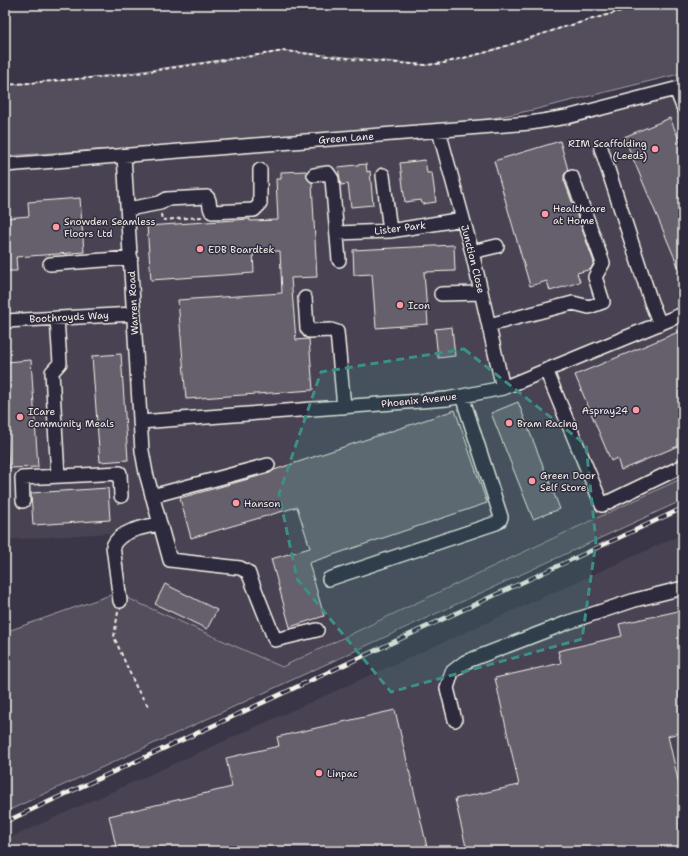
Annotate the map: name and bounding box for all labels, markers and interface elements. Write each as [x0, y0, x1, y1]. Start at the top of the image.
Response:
street label: Green Lane [318, 130, 375, 146]
place label: RIM Scaffolding (Leeds) [568, 137, 647, 162]
marker: RIM Scaffolding (Leeds) [650, 144, 660, 154]
place label: Healthcare at Home [553, 202, 606, 227]
marker: Healthcare at Home [540, 209, 550, 219]
place label: Snowden Seamless Floors Ltd [64, 215, 155, 240]
street label: Lister Park [374, 218, 427, 238]
marker: Snowden Seamless Floors Ltd [51, 222, 61, 232]
street label: Junction Close [458, 223, 488, 295]
place label: EDB Boardtek [208, 243, 274, 256]
marker: EDB Boardtek [195, 244, 205, 254]
street label: Warren Road [125, 270, 141, 335]
place label: Icon [408, 299, 430, 312]
marker: Icon [395, 300, 405, 310]
street label: Boothroyds Way [29, 308, 109, 326]
street label: Phoenix Avenue [381, 390, 458, 410]
place label: Aspray24 [582, 404, 628, 417]
place label: ICare Community Meals [28, 405, 114, 430]
marker: Aspray24 [631, 405, 641, 415]
marker: ICare Community Meals [15, 412, 25, 422]
place label: Bram Racing [517, 417, 578, 430]
marker: Bram Racing [504, 418, 514, 428]
place label: Green Door Self Store [540, 469, 596, 494]
marker: Green Door Self Store [527, 476, 537, 486]
place label: Hanson [244, 497, 280, 510]
marker: Hanson [231, 498, 241, 508]
place label: Linpac [327, 767, 358, 780]
marker: Linpac [314, 768, 324, 778]

